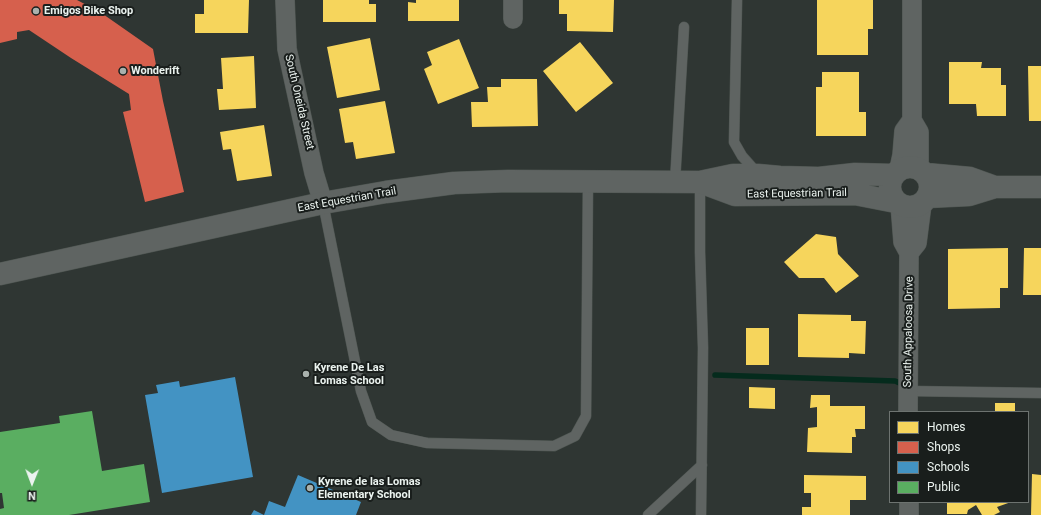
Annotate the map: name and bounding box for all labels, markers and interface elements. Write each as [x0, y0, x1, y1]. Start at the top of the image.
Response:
place label: Emigos Bike Shop [44, 4, 133, 18]
marker: Emigos Bike Shop [31, 6, 41, 16]
street label: South Oneida Street [282, 53, 316, 151]
place label: Wonderift [131, 64, 180, 78]
marker: Wonderift [118, 66, 128, 76]
street label: East Equestrian Trail [297, 185, 397, 215]
street label: East Equestrian Trail [747, 187, 847, 201]
street label: South Appaloosa Drive [901, 276, 917, 388]
place label: Kyrene De Las Lomas School [314, 361, 384, 387]
marker: Kyrene De Las Lomas School [301, 369, 311, 379]
legend [889, 411, 1029, 503]
text: Homes [927, 420, 965, 434]
text: Shops [927, 440, 961, 454]
text: Schools [927, 460, 970, 474]
north arrow [12, 463, 52, 503]
place label: Kyrene de las Lomas Elementary School [318, 475, 420, 501]
text: Public [927, 480, 960, 494]
marker: Kyrene de las Lomas Elementary School [305, 483, 315, 493]
text: N [28, 489, 36, 502]

